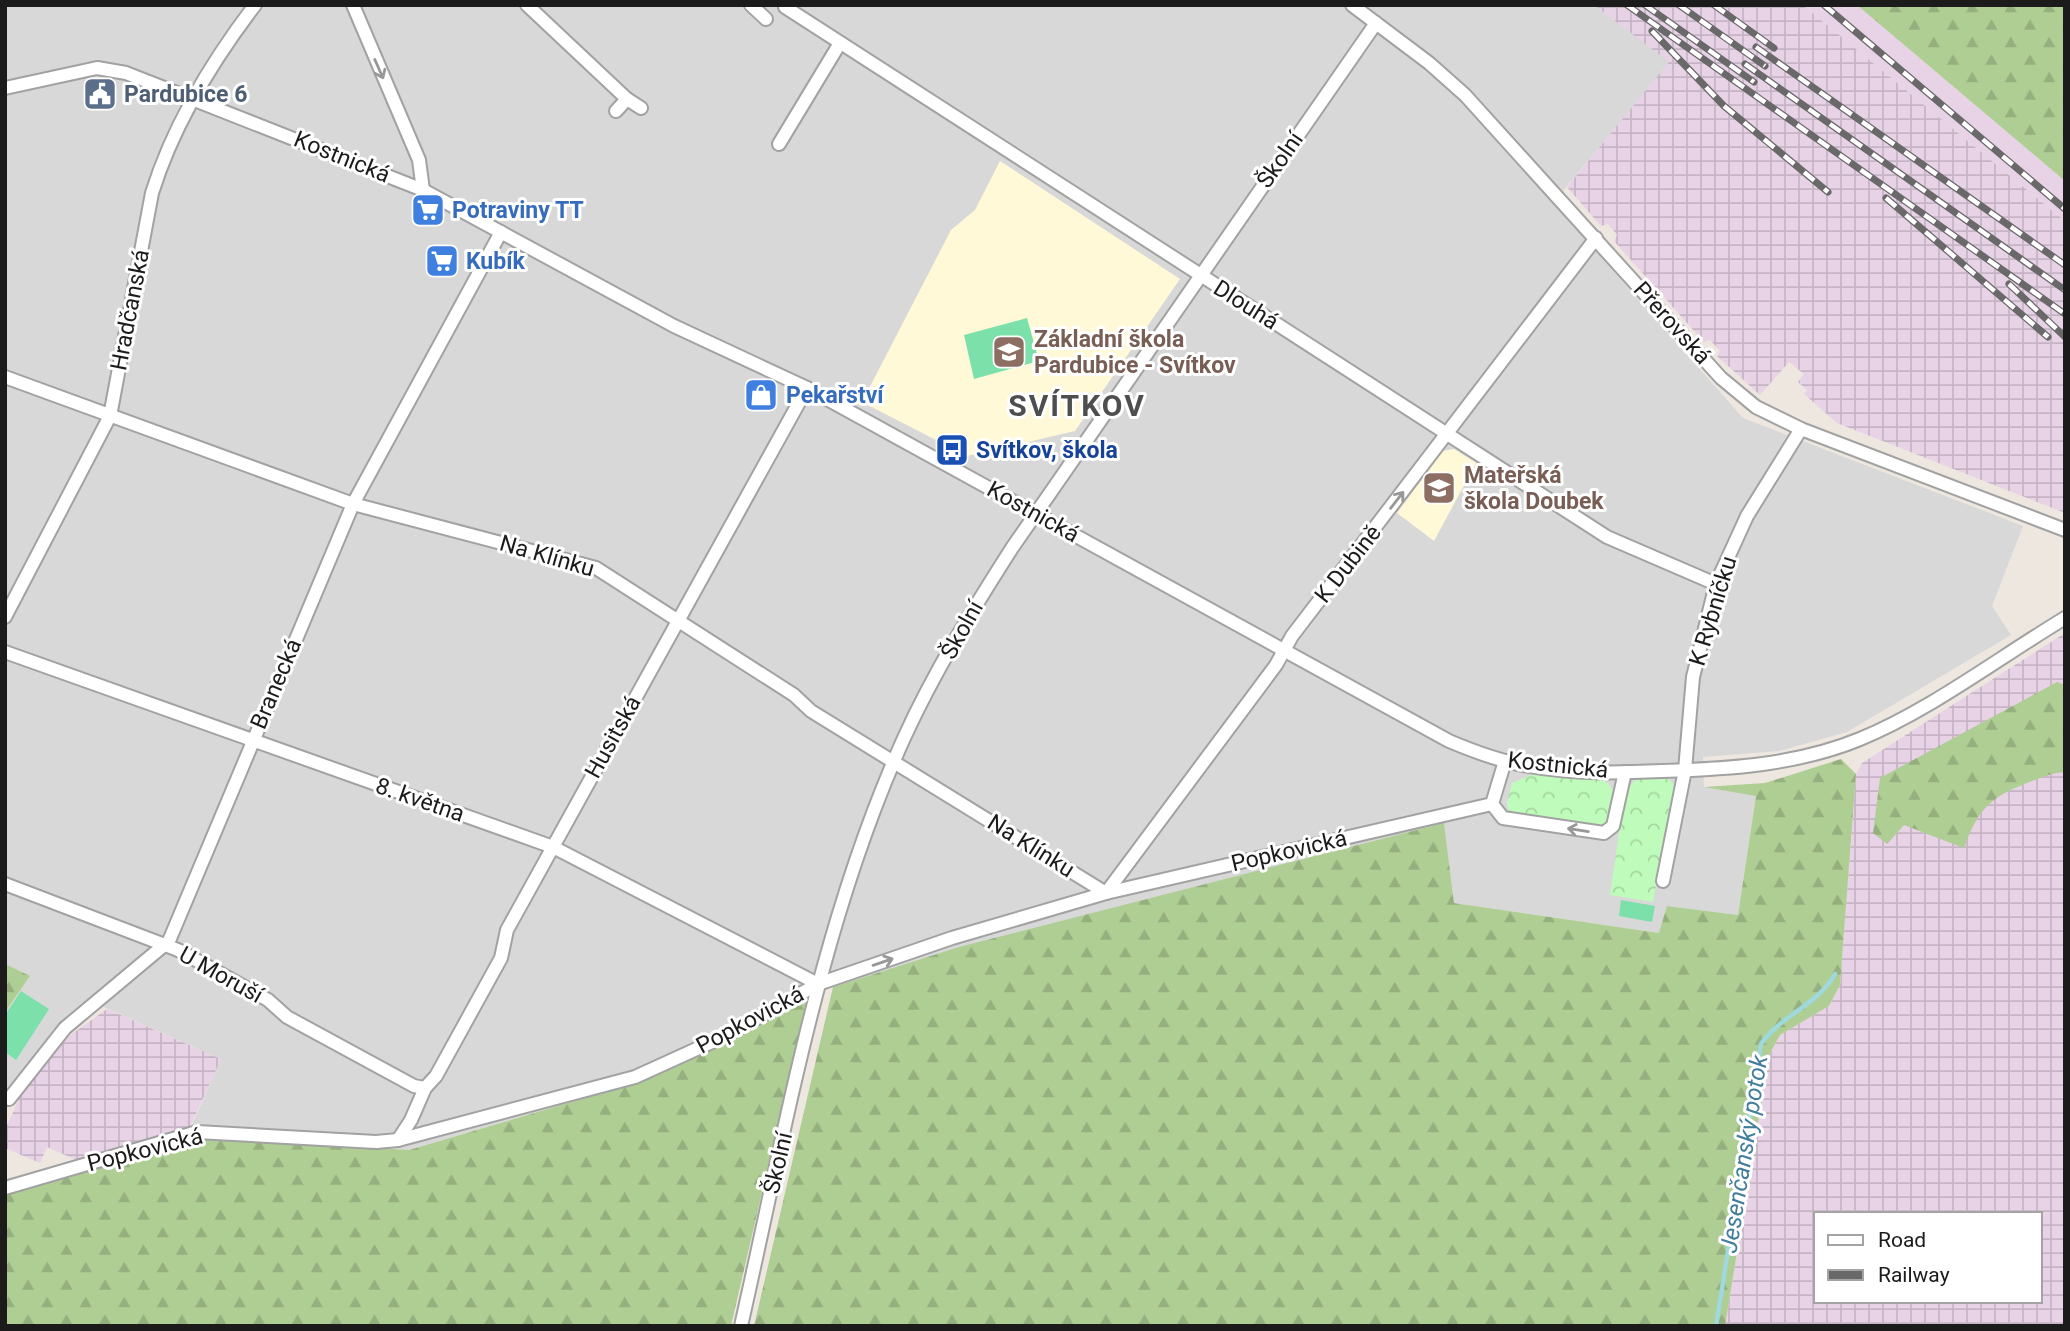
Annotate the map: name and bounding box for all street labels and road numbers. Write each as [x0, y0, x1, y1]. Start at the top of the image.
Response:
street label: Školní [1250, 125, 1310, 193]
street label: Kostnická [290, 126, 394, 188]
street label: Hradčanská [105, 247, 155, 373]
street label: Dlouhá [1208, 275, 1284, 335]
street label: Přerovská [1628, 276, 1716, 370]
street label: Kostnická [982, 476, 1084, 548]
street label: K Dubině [1309, 520, 1387, 608]
street label: Na Klínku [496, 530, 598, 582]
street label: K Rybníčku [1684, 553, 1742, 669]
street label: Školní [934, 595, 990, 664]
street label: Branecká [245, 635, 307, 733]
street label: Husitská [579, 691, 647, 783]
street label: Kostnická [1506, 746, 1610, 784]
street label: 8. května [372, 772, 468, 828]
street label: Na Klínku [983, 809, 1079, 883]
street label: Popkovická [1228, 825, 1350, 877]
street label: U Moruší [174, 941, 269, 1010]
street label: Popkovická [692, 980, 808, 1060]
street label: Popkovická [85, 1123, 205, 1177]
street label: Školní [757, 1128, 798, 1196]

